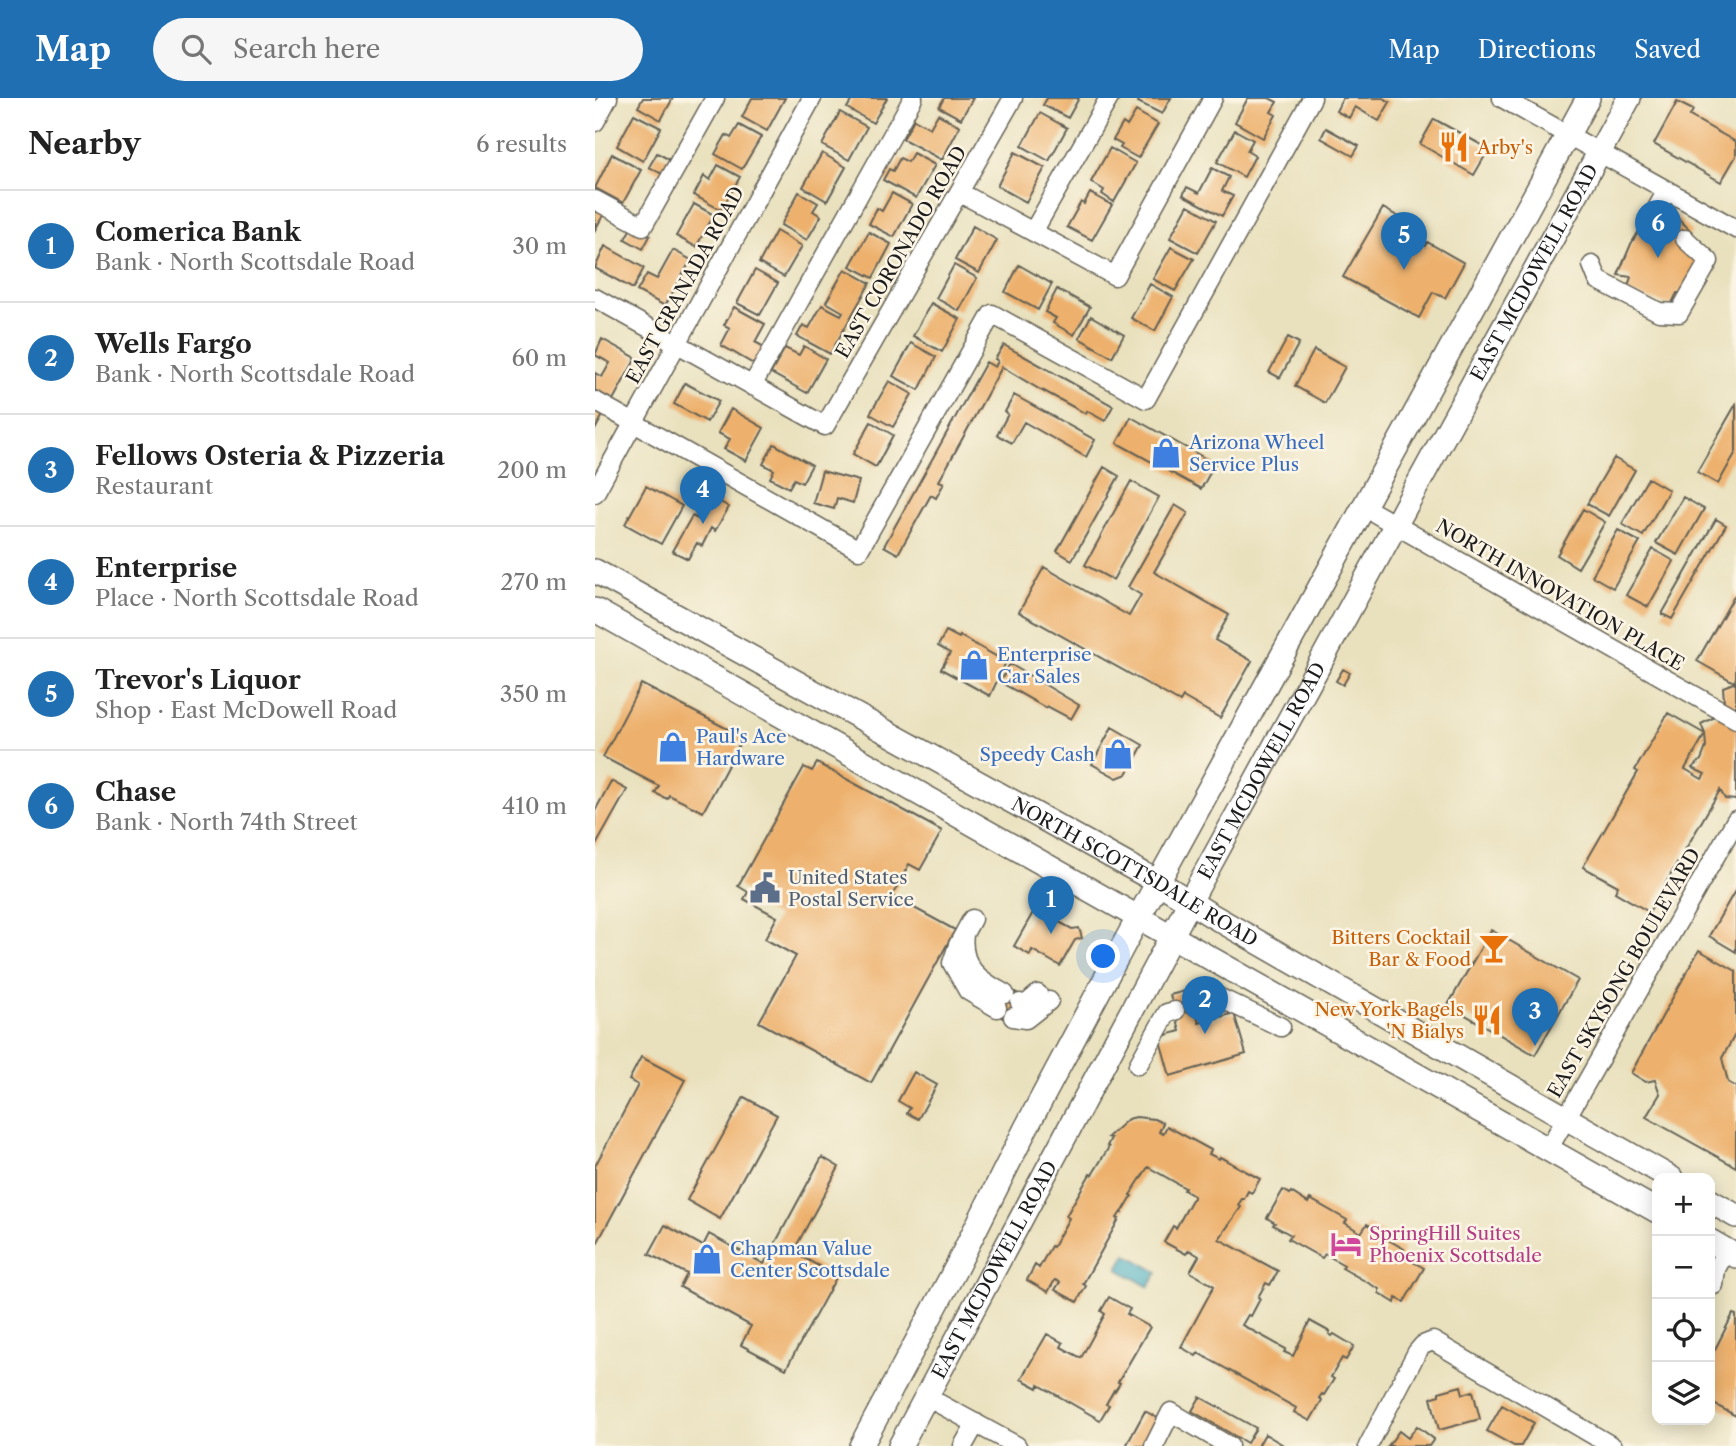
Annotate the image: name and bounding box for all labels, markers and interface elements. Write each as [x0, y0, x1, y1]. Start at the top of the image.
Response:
search box [153, 18, 643, 81]
text: Map [35, 29, 111, 70]
icon: search [177, 30, 215, 68]
text: Search here [233, 33, 380, 65]
text: Map [1388, 35, 1440, 64]
text: Directions [1478, 35, 1596, 64]
text: Saved [1634, 35, 1701, 64]
text: Nearby [28, 125, 141, 162]
text: 6 results [476, 130, 567, 158]
restaurant icon: Arby's [1437, 130, 1471, 164]
place label: Arby's [1476, 136, 1533, 159]
street label: EAST CORONADO ROAD [831, 142, 971, 362]
street label: EAST MCDOWELL ROAD [1465, 160, 1602, 385]
street label: EAST GRANADA ROAD [621, 182, 749, 388]
pin: 6 [1635, 200, 1681, 258]
pin: 5 [1381, 212, 1427, 270]
text: Comerica Bank [95, 216, 301, 248]
text: 1 [46, 232, 56, 260]
text: 30 m [512, 232, 567, 260]
text: Bank · North Scottsdale Road [95, 248, 415, 276]
text: Wells Fargo [95, 328, 252, 360]
text: 2 [44, 344, 58, 372]
text: 60 m [511, 344, 567, 372]
text: Bank · North Scottsdale Road [95, 360, 415, 388]
place label: Arizona Wheel Service Plus [1188, 431, 1325, 476]
shop icon: Arizona Wheel Service Plus [1149, 436, 1183, 470]
text: Fellows Osteria & Pizzeria [95, 440, 445, 472]
text: 3 [45, 456, 58, 484]
text: 200 m [497, 456, 567, 484]
pin: 4 [680, 466, 726, 524]
text: Restaurant [95, 472, 213, 500]
street label: NORTH INNOVATION PLACE [1432, 514, 1688, 676]
text: Enterprise [95, 552, 237, 584]
text: 4 [44, 568, 58, 596]
text: 270 m [500, 568, 567, 596]
text: Place · North Scottsdale Road [95, 584, 419, 612]
place label: Enterprise Car Sales [997, 643, 1092, 688]
shop icon: Enterprise Car Sales [957, 648, 991, 682]
street label: EAST MCDOWELL ROAD [1193, 658, 1330, 883]
text: Trevor's Liquor [95, 664, 301, 696]
text: 5 [45, 680, 57, 708]
text: 350 m [500, 680, 567, 708]
text: Shop · East McDowell Road [95, 696, 397, 724]
place label: Paul's Ace Hardware [696, 725, 787, 770]
shop icon: Paul's Ace Hardware [656, 730, 690, 764]
shop icon: Speedy Cash [1101, 737, 1135, 771]
place label: Speedy Cash [979, 743, 1095, 766]
text: Chase [95, 776, 176, 808]
text: 6 [44, 792, 58, 820]
text: 410 m [502, 792, 567, 820]
street label: NORTH SCOTTSDALE ROAD [1008, 792, 1262, 951]
text: Bank · North 74th Street [95, 808, 358, 836]
street label: EAST SKYSONG BOULEVARD [1543, 844, 1705, 1102]
place label: United States Postal Service [788, 866, 914, 911]
public building icon: United States Postal Service [748, 871, 782, 905]
pin: 1 [1028, 876, 1074, 934]
place label: Bitters Cocktail Bar & Food [1331, 926, 1471, 971]
bar icon: Bitters Cocktail Bar & Food [1477, 931, 1511, 965]
your location [1086, 939, 1120, 973]
pin: 2 [1182, 976, 1228, 1034]
pin: 3 [1512, 988, 1558, 1046]
place label: New York Bagels 'N Bialys [1315, 998, 1464, 1043]
restaurant icon: New York Bagels 'N Bialys [1470, 1003, 1504, 1037]
street label: EAST MCDOWELL ROAD [927, 1157, 1061, 1382]
map controls [1652, 1173, 1715, 1425]
button: + [1652, 1173, 1715, 1236]
place label: SpringHill Suites Phoenix Scottsdale [1369, 1222, 1542, 1267]
hotel icon: SpringHill Suites Phoenix Scottsdale [1329, 1227, 1363, 1261]
button: − [1652, 1236, 1715, 1299]
place label: Chapman Value Center Scottsdale [730, 1237, 890, 1282]
shop icon: Chapman Value Center Scottsdale [690, 1242, 724, 1276]
button: locate [1652, 1299, 1715, 1362]
button: layers [1652, 1362, 1715, 1425]

